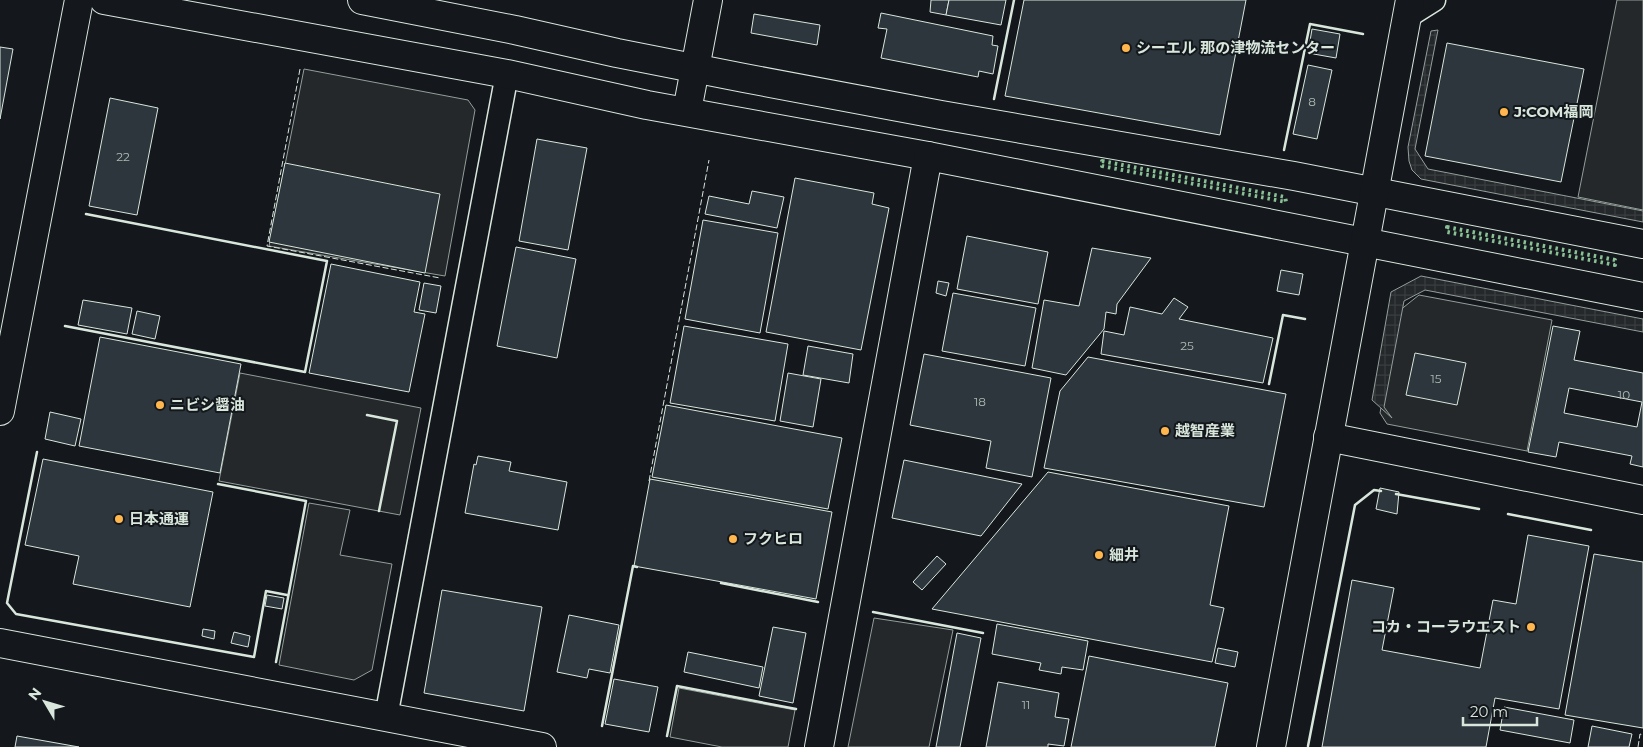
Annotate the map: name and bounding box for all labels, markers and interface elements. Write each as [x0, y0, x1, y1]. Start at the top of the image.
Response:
place label: シーエル 那の津物流センター [1136, 38, 1335, 57]
marker: シーエル 那の津物流センター [1120, 42, 1132, 54]
house number: 8 [1308, 94, 1316, 109]
place label: J:COM福岡 [1513, 102, 1593, 121]
marker: J:COM福岡 [1498, 106, 1510, 118]
house number: 22 [116, 149, 130, 164]
house number: 25 [1180, 338, 1194, 353]
house number: 15 [1430, 371, 1442, 386]
house number: 10 [1618, 387, 1630, 402]
house number: 18 [974, 394, 986, 409]
place label: ニビシ醤油 [170, 395, 245, 414]
marker: ニビシ醤油 [154, 399, 166, 411]
place label: 越智産業 [1175, 421, 1235, 440]
marker: 越智産業 [1159, 425, 1171, 437]
place label: 日本通運 [129, 509, 189, 528]
marker: 日本通運 [113, 513, 125, 525]
place label: フクヒロ [743, 529, 803, 548]
marker: フクヒロ [727, 533, 739, 545]
place label: 細井 [1109, 545, 1139, 564]
marker: 細井 [1093, 549, 1105, 561]
place label: コカ・コーラウエスト [1371, 617, 1521, 636]
marker: コカ・コーラウエスト [1525, 621, 1537, 633]
north arrow [20, 677, 70, 727]
text: N [24, 684, 45, 704]
scale bar [1463, 694, 1537, 726]
house number: 11 [1022, 697, 1030, 712]
text: 20 m [1470, 702, 1508, 721]

